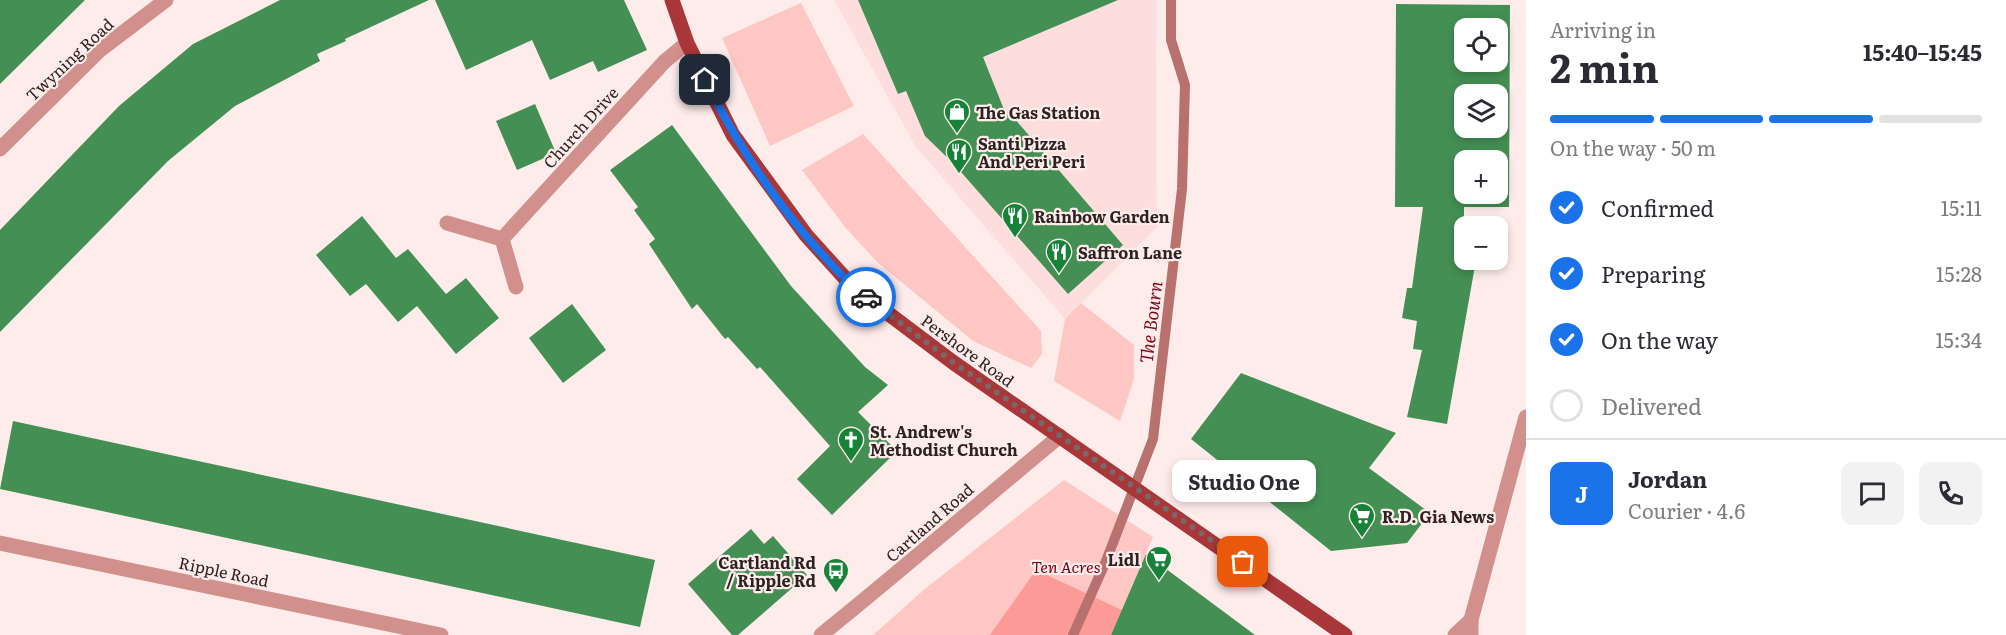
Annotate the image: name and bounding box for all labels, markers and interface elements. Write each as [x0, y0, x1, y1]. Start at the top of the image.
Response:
street label: Twyning Road [20, 12, 118, 106]
text: Arriving in [1550, 14, 1656, 44]
map controls [1454, 18, 1508, 270]
button: locate [1454, 18, 1508, 72]
text: 15:40–15:45 [1863, 35, 1982, 68]
text: 2 min [1550, 37, 1659, 95]
pin [679, 54, 730, 105]
icon: home [688, 63, 721, 96]
street label: Church Drive [537, 81, 623, 173]
button: layers [1454, 84, 1508, 138]
shop icon: The Gas Station [942, 97, 972, 135]
place label: The Gas Station [976, 100, 1100, 124]
place label: Santi Pizza And Peri Peri [978, 131, 1085, 173]
text: On the way · 50 m [1550, 132, 1716, 162]
restaurant icon: Santi Pizza And Peri Peri [944, 137, 974, 175]
button: + [1454, 150, 1508, 204]
icon: check [1550, 191, 1583, 224]
text: Confirmed [1601, 191, 1714, 224]
text: 15:11 [1941, 192, 1982, 222]
restaurant icon: Rainbow Garden [1000, 201, 1030, 239]
place label: Rainbow Garden [1034, 204, 1170, 228]
button: − [1454, 216, 1508, 270]
restaurant icon: Saffron Lane [1044, 237, 1074, 275]
place label: Saffron Lane [1078, 240, 1182, 264]
icon: check [1550, 257, 1583, 290]
text: Preparing [1601, 257, 1705, 290]
text: 15:28 [1936, 258, 1982, 288]
courier [836, 267, 896, 327]
water label: The Bourn [1132, 279, 1168, 365]
icon: car [850, 281, 883, 314]
street label: Pershore Road [916, 308, 1020, 392]
icon: check [1550, 323, 1583, 356]
text: On the way [1601, 323, 1718, 356]
text: 15:34 [1935, 324, 1982, 354]
text: Delivered [1601, 389, 1702, 422]
place label: St. Andrew's Methodist Church [870, 419, 1018, 461]
church icon: St. Andrew's Methodist Church [836, 425, 866, 463]
callout: Studio One [1171, 460, 1315, 502]
text: Jordan [1628, 462, 1707, 495]
button: chat [1841, 462, 1904, 525]
button: phone [1919, 462, 1982, 525]
text: Studio One [1188, 466, 1300, 496]
street label: Cartland Road [880, 477, 978, 567]
text: J [1575, 477, 1588, 510]
text: Courier · 4.6 [1628, 495, 1745, 525]
supermarket icon: R.D. Gia News [1347, 501, 1377, 539]
place label: R.D. Gia News [1382, 504, 1494, 528]
pin [1217, 536, 1268, 587]
supermarket icon: Lidl [1144, 544, 1174, 582]
icon: bag [1226, 545, 1259, 578]
place label: Lidl [1108, 547, 1140, 571]
street label: Ripple Road [177, 550, 272, 592]
place label: Cartland Rd / Ripple Rd [718, 550, 816, 592]
park label: Ten Acres [1032, 554, 1100, 578]
bus stop icon: Cartland Rd / Ripple Rd [821, 556, 851, 594]

